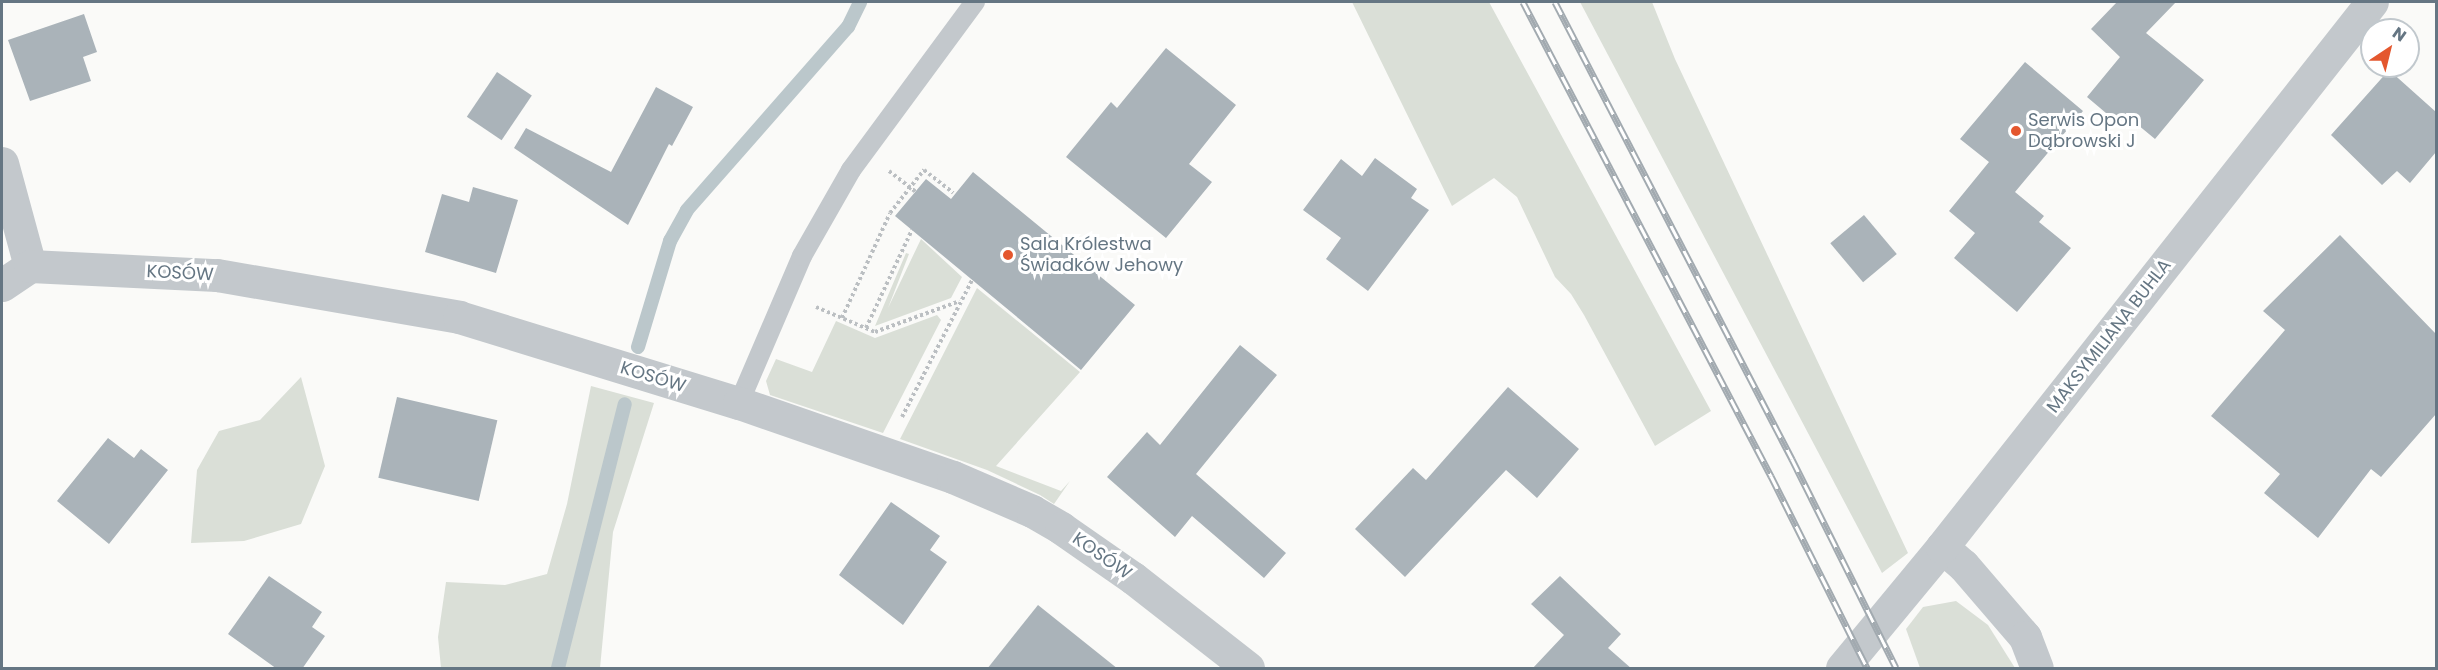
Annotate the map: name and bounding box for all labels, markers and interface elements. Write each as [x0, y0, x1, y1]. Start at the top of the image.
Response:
north arrow [2360, 18, 2420, 78]
text: N [2388, 22, 2411, 47]
place label: Serwis Opon Dąbrowski J [2028, 110, 2139, 152]
marker: Serwis Opon Dąbrowski J [2009, 124, 2023, 138]
place label: Sala Królestwa Świadków Jehowy [1020, 234, 1183, 276]
marker: Sala Królestwa Świadków Jehowy [1001, 248, 1015, 262]
street label: MAKSYMILIANA BUHLA [2042, 255, 2176, 417]
street label: KOSÓW [146, 260, 214, 286]
street label: KOSÓW [618, 357, 688, 397]
street label: KOSÓW [1068, 528, 1136, 584]

